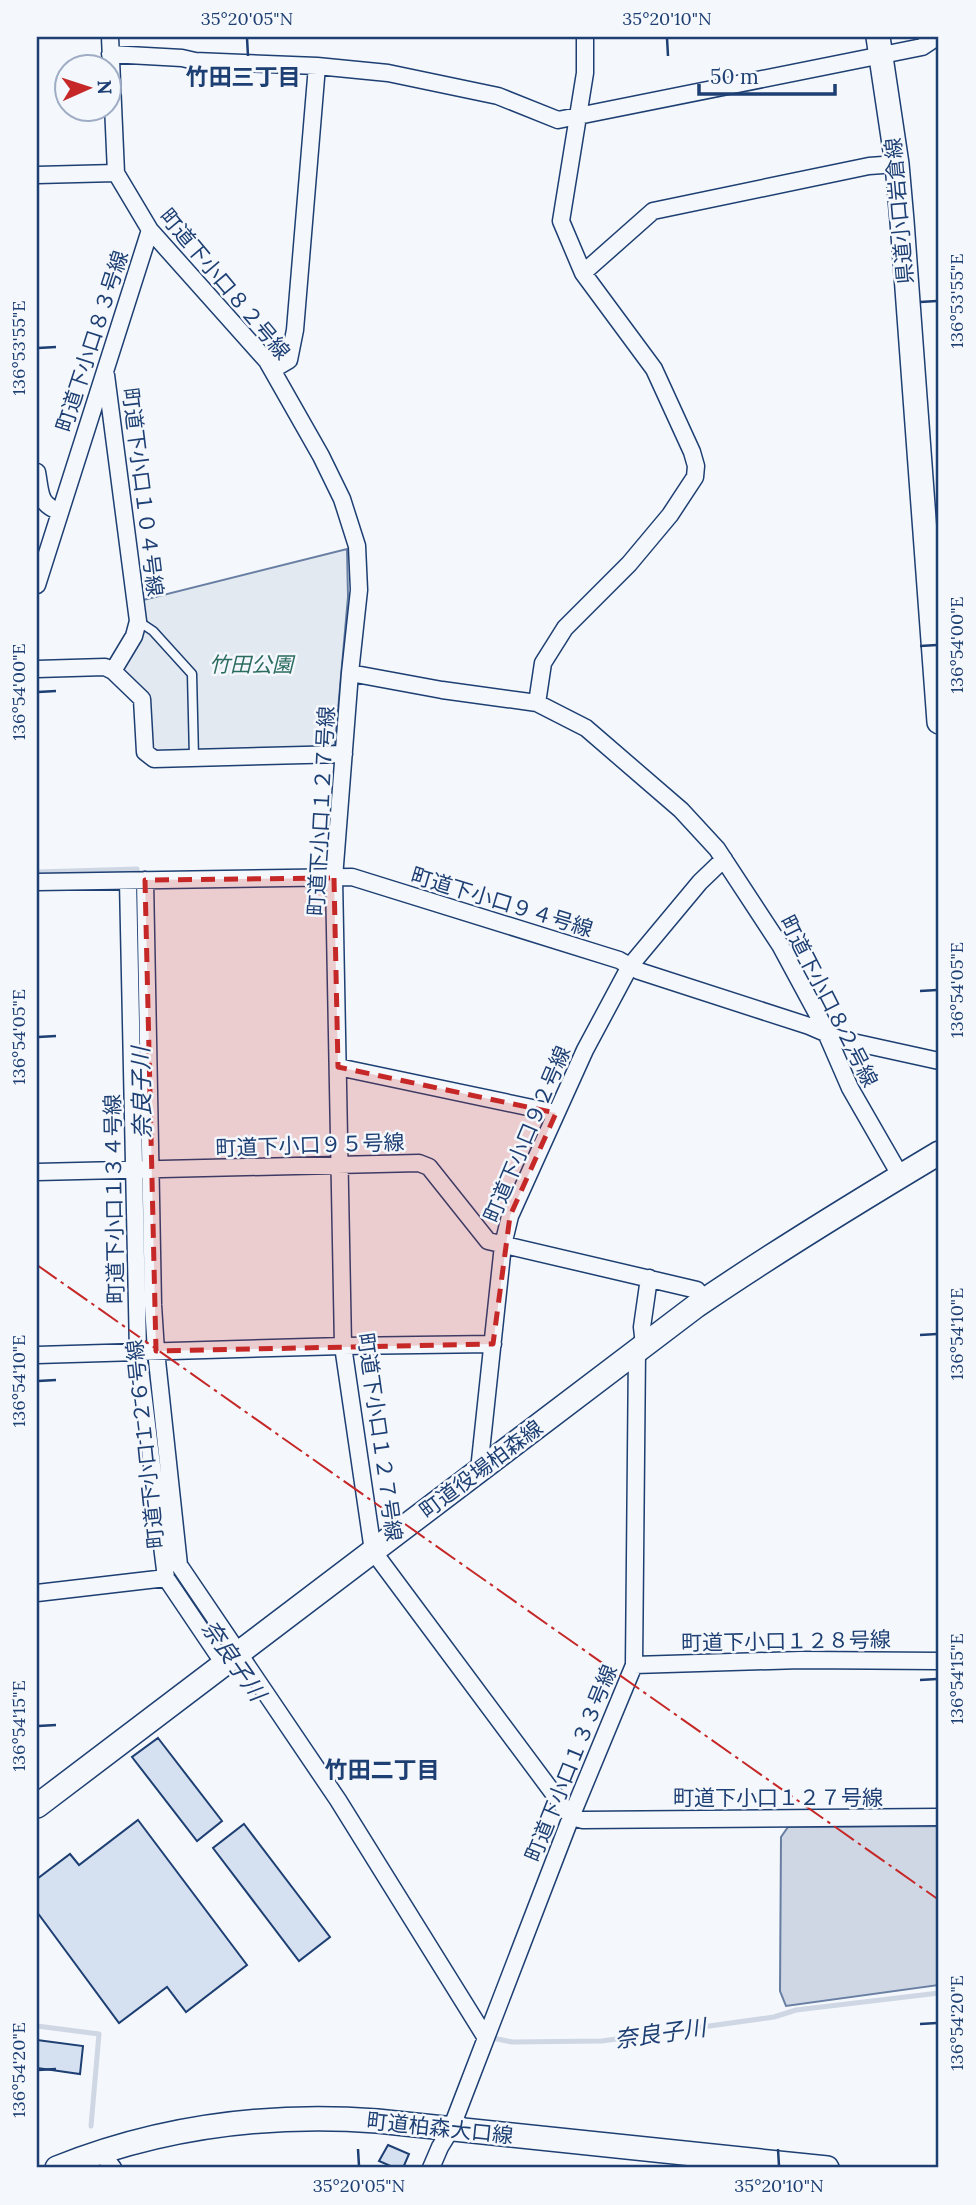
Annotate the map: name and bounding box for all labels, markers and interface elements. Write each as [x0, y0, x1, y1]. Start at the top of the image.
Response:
text: 35°20'05"N [201, 7, 293, 30]
text: 35°20'10"N [622, 7, 712, 30]
north arrow [52, 52, 122, 122]
scale bar [699, 52, 836, 96]
district label: 竹田三丁目 [186, 62, 301, 91]
text: 50 m [710, 63, 759, 90]
text: N [93, 79, 117, 95]
street label: 県道小口岩倉線 [879, 137, 919, 285]
street label: 町道下小口８２号線 [154, 203, 296, 365]
street label: 町道下小口８３号線 [50, 247, 134, 435]
text: 136°53'55"E [945, 254, 968, 348]
text: 136°53'55"E [7, 301, 30, 395]
street label: 町道下小口１０４号線 [117, 386, 169, 598]
text: 136°54'00"E [945, 596, 968, 694]
text: 136°54'00"E [7, 643, 30, 741]
park label: 竹田公園 [209, 651, 296, 678]
street label: 町道下小口１２７号線 [302, 705, 340, 917]
street label: 町道下小口９４号線 [408, 861, 596, 943]
street label: 町道下小口８２号線 [774, 911, 884, 1091]
text: 136°54'05"E [945, 942, 968, 1038]
text: 136°54'05"E [7, 989, 30, 1085]
street label: 町道下小口９２号線 [478, 1042, 576, 1226]
water label: 奈良子川 [126, 1044, 156, 1139]
street label: 町道下小口１３４号線 [99, 1094, 129, 1304]
street label: 町道下小口９５号線 [215, 1128, 405, 1162]
text: 136°54'10"E [945, 1288, 968, 1380]
street label: 町道下小口１２７号線 [352, 1331, 408, 1543]
text: 136°54'10"E [7, 1335, 30, 1427]
street label: 町道下小口１２６号線 [121, 1338, 169, 1550]
street label: 町道役場柏森線 [414, 1414, 548, 1524]
water label: 奈良子川 [196, 1614, 274, 1708]
street label: 町道下小口１２８号線 [681, 1626, 891, 1656]
text: 136°54'15"E [945, 1633, 968, 1725]
street label: 町道下小口１３３号線 [519, 1661, 623, 1865]
text: 136°54'15"E [7, 1680, 30, 1772]
district label: 竹田二丁目 [325, 1755, 440, 1784]
street label: 町道下小口１２７号線 [673, 1784, 883, 1811]
text: 136°54'20"E [945, 1975, 968, 2071]
water label: 奈良子川 [612, 2012, 711, 2054]
text: 136°54'20"E [7, 2022, 30, 2118]
street label: 町道柏森大口線 [365, 2107, 515, 2149]
text: 35°20'05"N [313, 2174, 405, 2197]
text: 35°20'10"N [734, 2174, 824, 2197]

